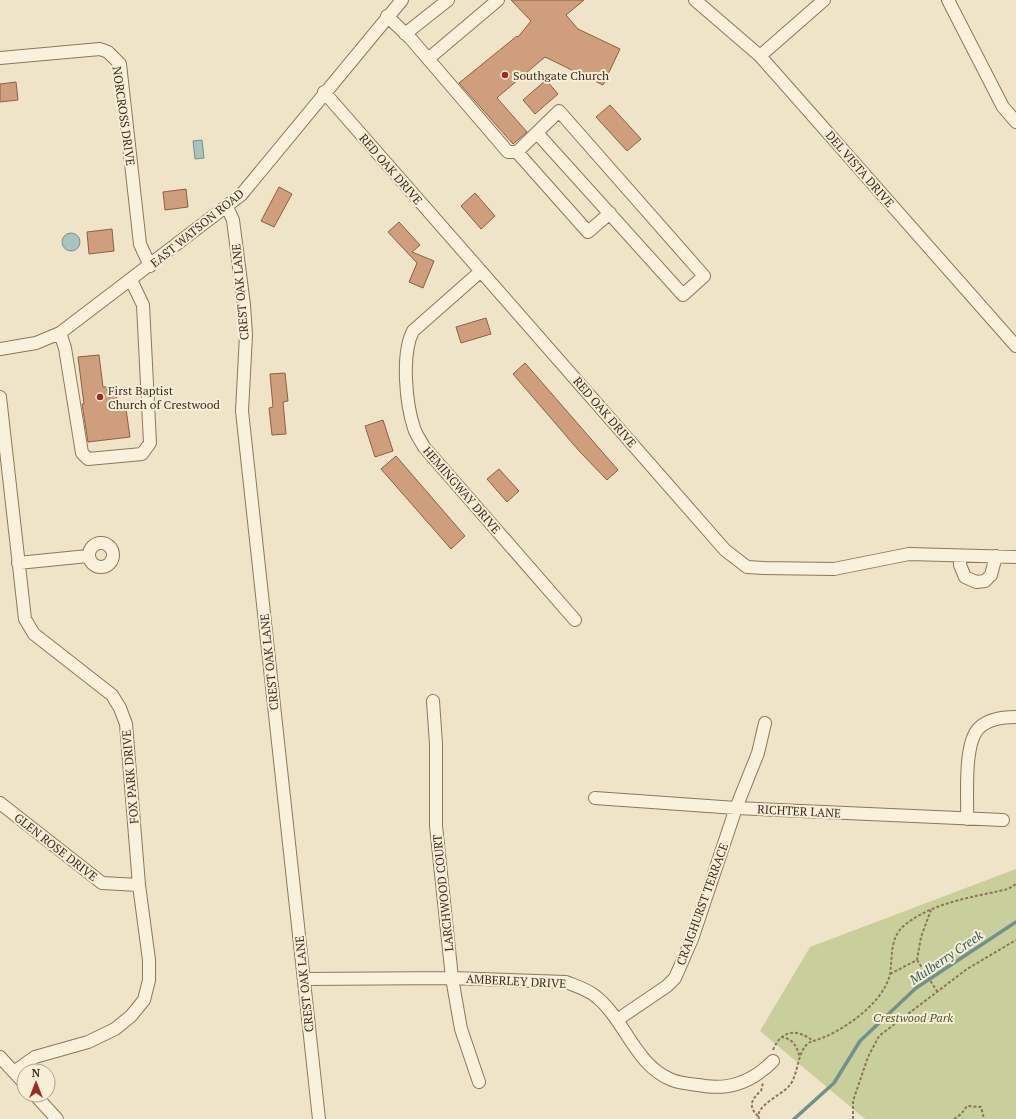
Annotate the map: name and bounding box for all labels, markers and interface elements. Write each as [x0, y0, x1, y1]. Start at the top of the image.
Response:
street label: NORCROSS DRIVE [110, 65, 138, 167]
place label: Southgate Church [513, 68, 609, 83]
marker: Southgate Church [500, 70, 510, 80]
street label: DEL VISTA DRIVE [823, 128, 897, 210]
street label: RED OAK DRIVE [356, 131, 426, 207]
street label: EAST WATSON ROAD [147, 186, 247, 270]
street label: CREST OAK LANE [228, 243, 252, 341]
street label: RED OAK DRIVE [570, 374, 640, 450]
place label: First Baptist Church of Crestwood [108, 383, 220, 412]
marker: First Baptist Church of Crestwood [95, 392, 105, 402]
street label: HEMINGWAY DRIVE [420, 443, 504, 537]
street label: CREST OAK LANE [256, 613, 282, 711]
street label: FOX PARK DRIVE [118, 729, 142, 825]
street label: RICHTER LANE [757, 801, 841, 821]
street label: GLEN ROSE DRIVE [11, 810, 101, 884]
street label: LARCHWOOD COURT [429, 833, 457, 952]
street label: CRAIGHURST TERRACE [673, 841, 731, 967]
water label: Mulberry Creek [905, 925, 987, 989]
street label: CREST OAK LANE [291, 935, 317, 1033]
street label: AMBERLEY DRIVE [465, 971, 567, 991]
park label: Crestwood Park [873, 1010, 953, 1025]
north arrow [16, 1063, 56, 1103]
text: N [32, 1066, 41, 1080]

